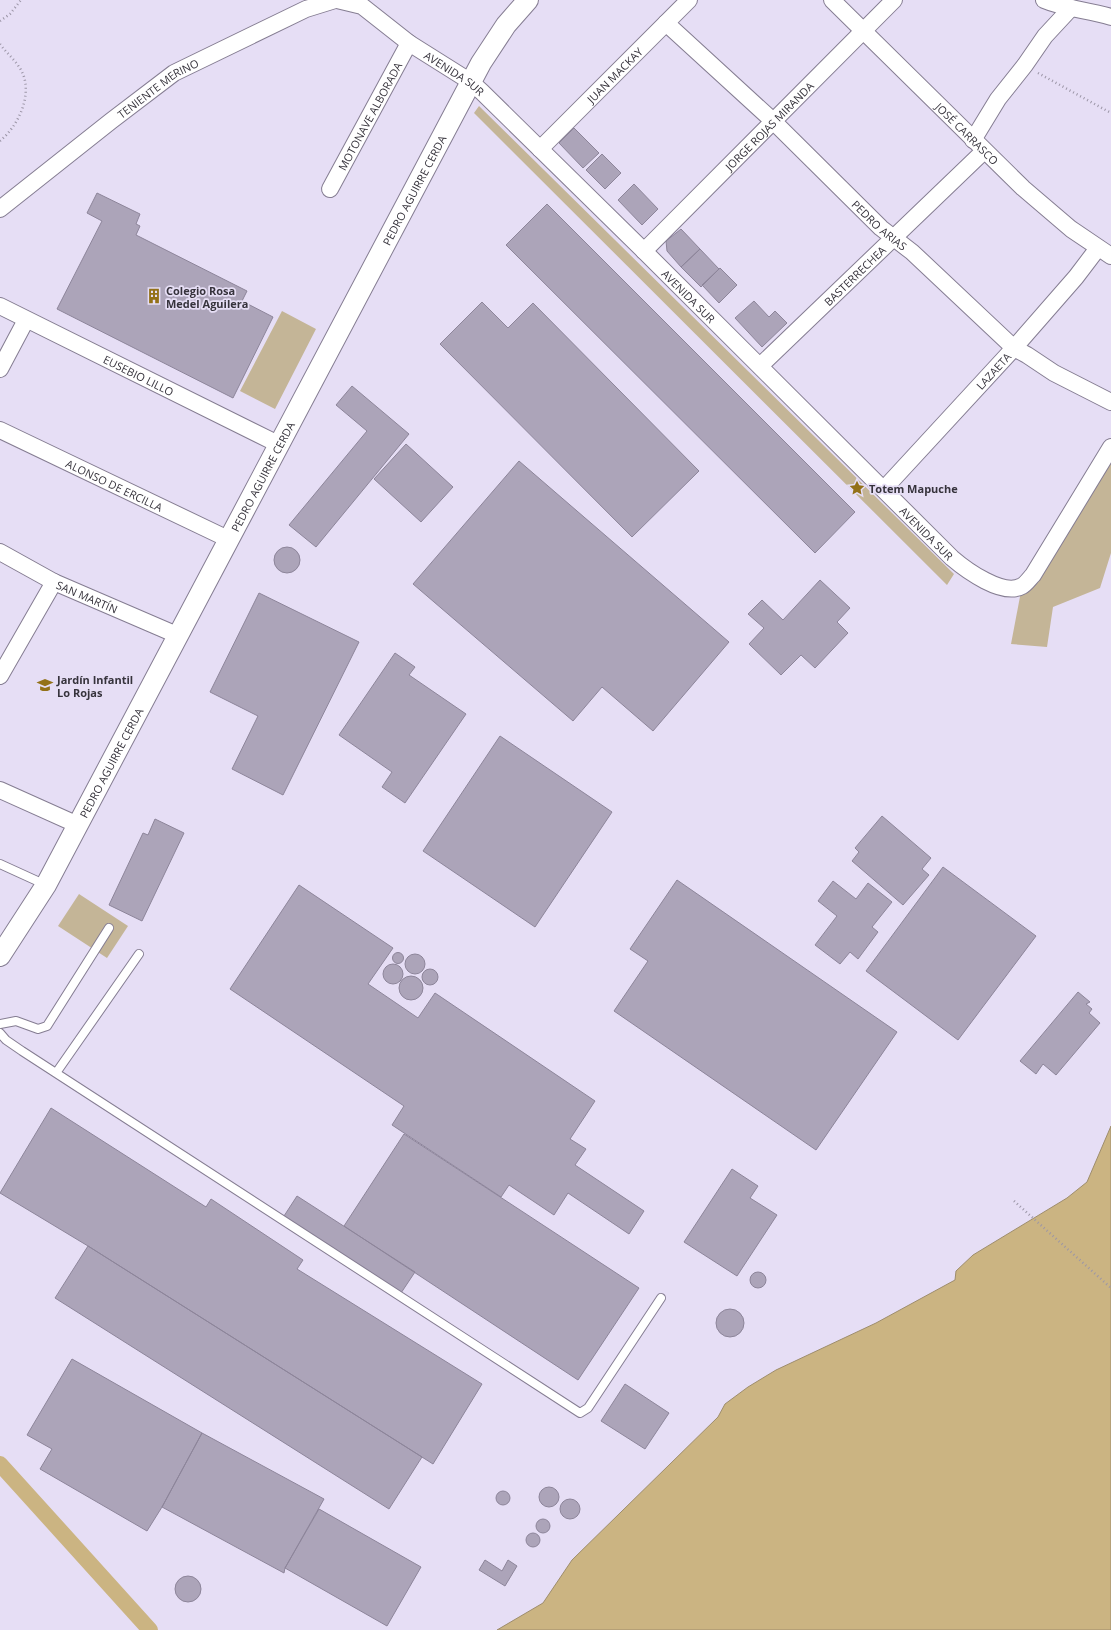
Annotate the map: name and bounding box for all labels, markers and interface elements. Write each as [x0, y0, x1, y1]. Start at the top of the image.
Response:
street label: JUAN MACKAY [582, 43, 646, 107]
street label: AVENIDA SUR [422, 47, 488, 99]
street label: TENIENTE MERINO [114, 55, 201, 121]
street label: MOTONAVE ALBORADA [334, 59, 405, 173]
street label: JORGE ROJAS MIRANDA [721, 78, 816, 174]
street label: JOSÉ CARRASCO [932, 98, 1002, 168]
street label: PEDRO AGUIRRE CERDA [379, 132, 449, 248]
street label: PEDRO ARIAS [849, 196, 910, 253]
street label: BASTERRECHEA [820, 242, 889, 308]
street label: AVENIDA SUR [659, 266, 719, 326]
place label: Colegio Rosa Medel Aguilera [166, 283, 248, 311]
building icon: Colegio Rosa Medel Aguilera [145, 287, 163, 305]
street label: LAZAETA [972, 349, 1014, 392]
street label: EUSEBIO LILLO [101, 351, 177, 399]
street label: PEDRO AGUIRRE CERDA [227, 419, 298, 534]
street label: ALONSO DE ERCILLA [64, 455, 165, 514]
place icon: Totem Mapuche [848, 479, 866, 497]
place label: Totem Mapuche [869, 481, 958, 496]
street label: AVENIDA SUR [897, 503, 957, 563]
street label: SAN MARTÍN [54, 577, 120, 616]
place label: Jardín Infantil Lo Rojas [56, 672, 133, 700]
school or university icon: Jardín Infantil Lo Rojas [36, 676, 54, 694]
street label: PEDRO AGUIRRE CERDA [75, 705, 146, 820]

